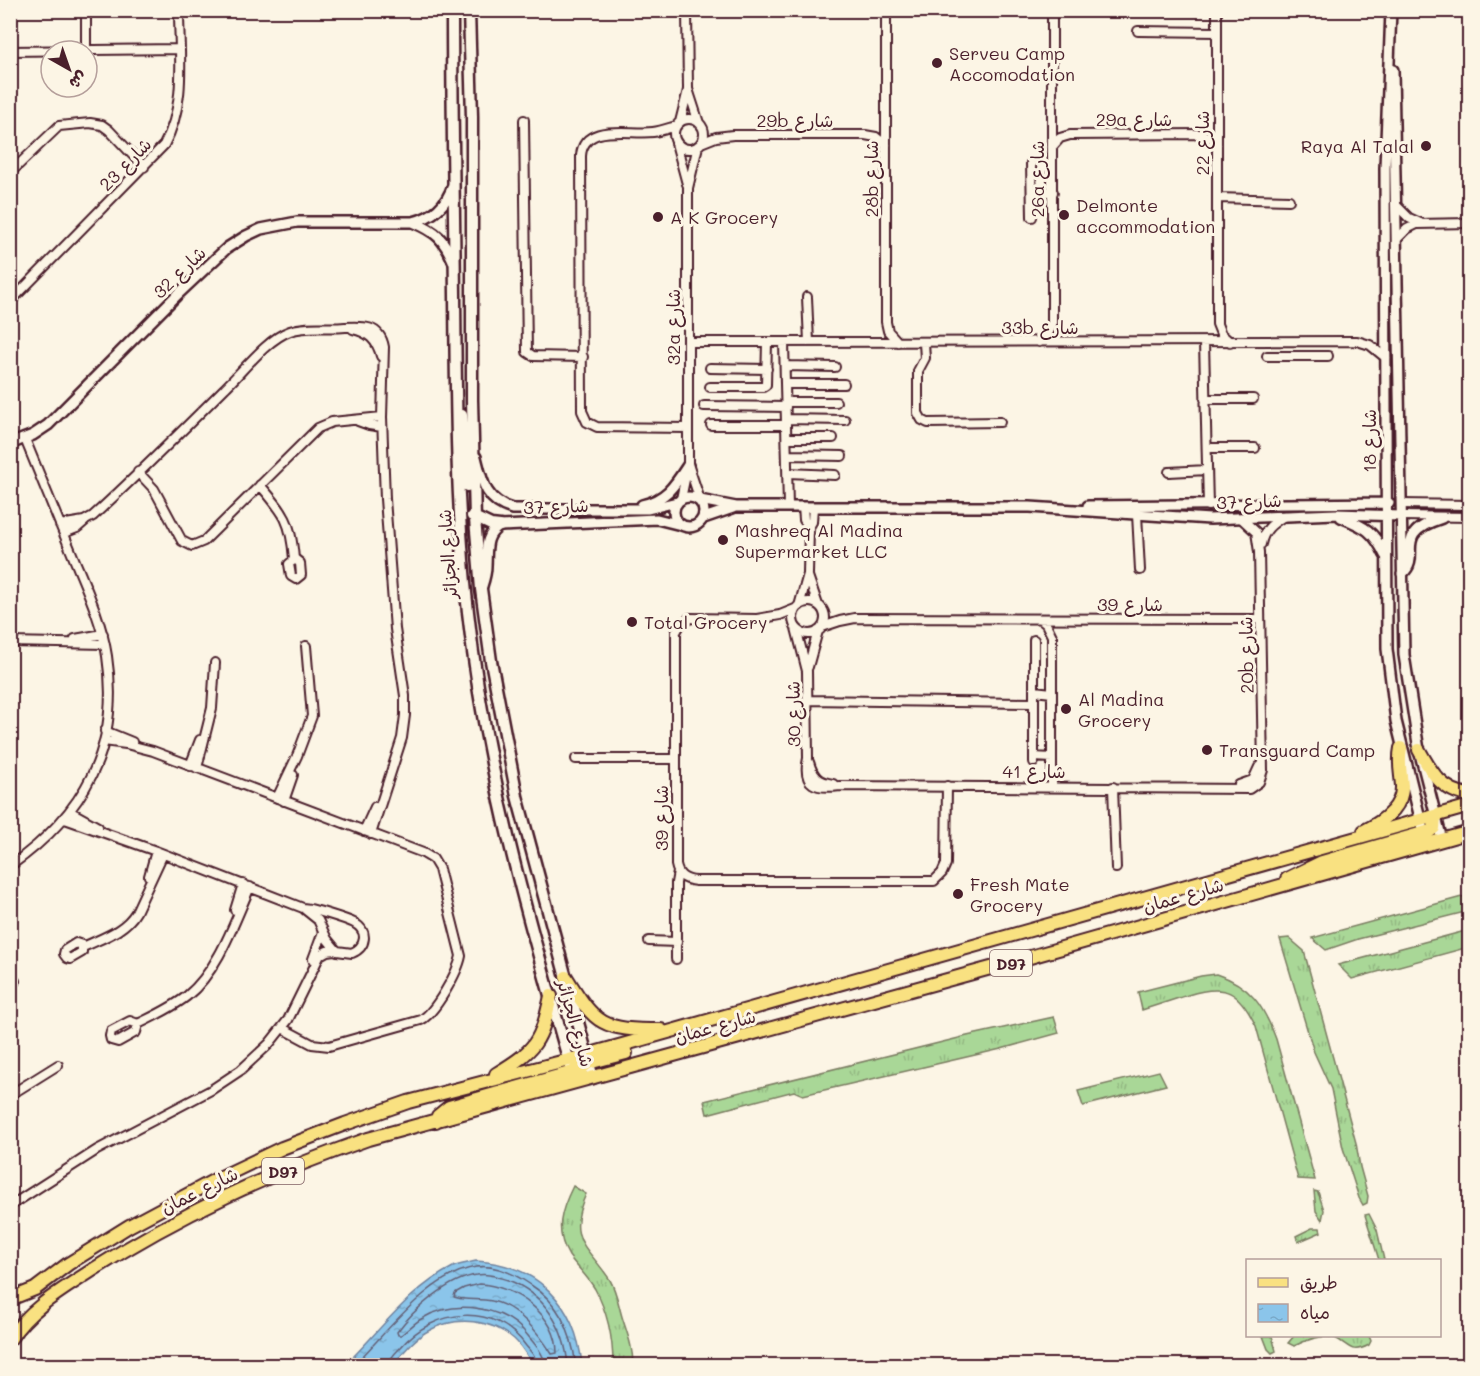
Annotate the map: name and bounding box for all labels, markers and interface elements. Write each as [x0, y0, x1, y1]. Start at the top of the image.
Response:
north arrow [39, 39, 99, 99]
place label: Serveu Camp Accomodation [949, 41, 1075, 86]
marker: Serveu Camp Accomodation [930, 56, 944, 70]
text: ش [65, 67, 92, 95]
street label: 29a شارع [1096, 107, 1172, 132]
street label: 29b شارع [757, 108, 833, 133]
street label: شارع 22 [1190, 111, 1215, 175]
street label: شارع 23 [94, 132, 157, 197]
place label: Raya Al Talal [1301, 134, 1414, 158]
marker: Raya Al Talal [1419, 139, 1433, 153]
street label: 28b شارع [859, 140, 884, 218]
street label: 26a شارع [1025, 141, 1050, 217]
place label: Delmonte accommodation [1076, 193, 1215, 238]
place label: A K Grocery [670, 205, 778, 229]
marker: Delmonte accommodation [1057, 208, 1071, 222]
marker: A K Grocery [651, 210, 665, 224]
street label: شارع 32 [147, 241, 212, 304]
street label: 32a شارع [661, 289, 686, 365]
street label: 33b شارع [1001, 315, 1079, 340]
street label: شارع 18 [1357, 409, 1382, 473]
street label: شارع 37 [1216, 488, 1282, 515]
street label: شارع 37 [523, 493, 589, 520]
street label: شارع الجزائر [432, 508, 463, 602]
place label: Mashreq Al Madina Supermarket LLC [735, 518, 903, 563]
marker: Mashreq Al Madina Supermarket LLC [716, 533, 730, 547]
street label: شارع 39 [1097, 592, 1163, 617]
place label: Total Grocery [644, 610, 767, 634]
marker: Total Grocery [625, 615, 639, 629]
street label: 20b شارع [1233, 616, 1260, 694]
street label: شارع 30 [780, 681, 807, 747]
place label: Al Madina Grocery [1078, 687, 1164, 732]
marker: Al Madina Grocery [1059, 702, 1073, 716]
place label: Transguard Camp [1219, 738, 1375, 762]
marker: Transguard Camp [1200, 743, 1214, 757]
street label: شارع 41 [1002, 759, 1066, 784]
street label: شارع 39 [649, 785, 674, 851]
place label: Fresh Mate Grocery [970, 872, 1070, 917]
street label: شارع عمان [1140, 872, 1227, 919]
marker: Fresh Mate Grocery [951, 887, 965, 901]
road number: D97 [990, 950, 1032, 976]
street label: شارع الجزائر [551, 975, 600, 1070]
street label: شارع عمان [672, 1004, 759, 1049]
road number: D97 [262, 1158, 304, 1184]
street label: شارع عمان [156, 1161, 242, 1220]
legend [1246, 1259, 1441, 1337]
text: طريق [1300, 1270, 1338, 1294]
text: مياه [1300, 1300, 1330, 1324]

